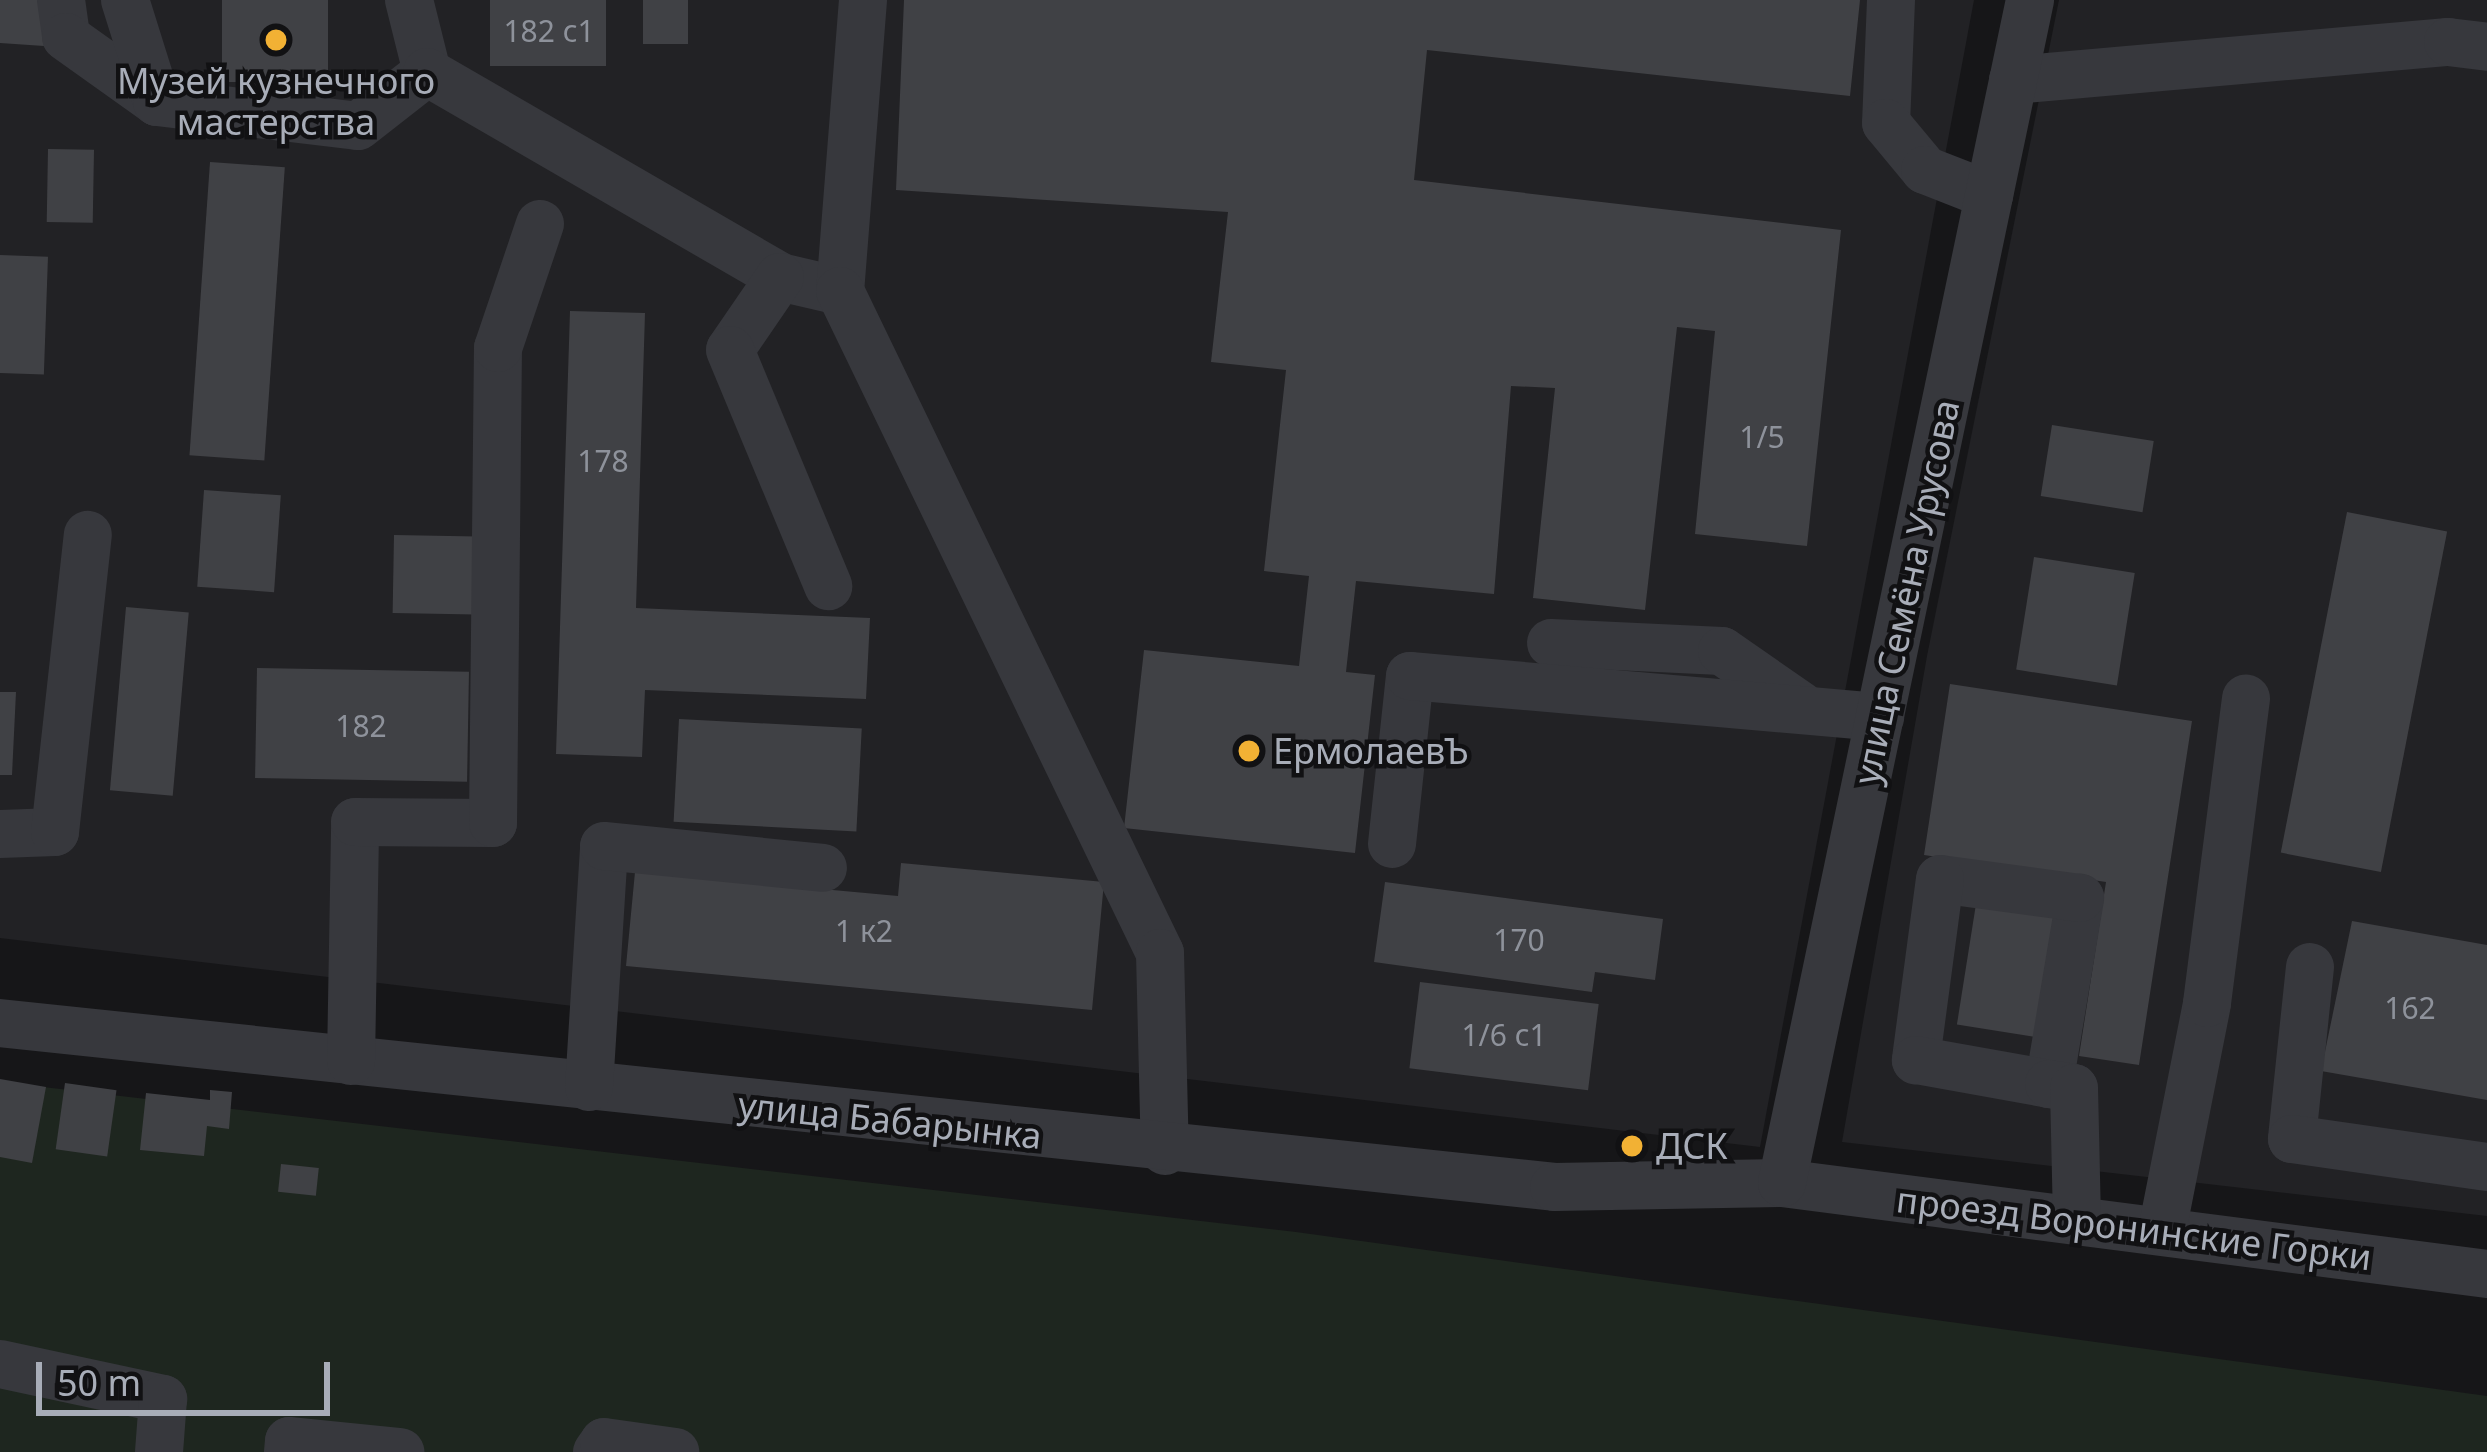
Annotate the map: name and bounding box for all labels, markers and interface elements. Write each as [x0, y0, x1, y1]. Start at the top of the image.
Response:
house number: 182 с1 [503, 13, 595, 49]
marker: Музей кузнечного мастерства [263, 27, 289, 53]
place label: Музей кузнечного мастерства [117, 58, 435, 143]
street label: улица Семёна Урусова [1844, 396, 1968, 788]
house number: 1/5 [1739, 419, 1785, 455]
house number: 178 [577, 443, 629, 479]
house number: 182 [335, 708, 387, 744]
place label: ЕрмолаевЪ [1273, 729, 1469, 773]
marker: ЕрмолаевЪ [1236, 738, 1262, 764]
house number: 1 к2 [835, 913, 893, 949]
house number: 170 [1493, 922, 1545, 958]
house number: 162 [2384, 990, 2436, 1026]
house number: 1/6 с1 [1461, 1017, 1547, 1053]
street label: улица Бабарынка [736, 1083, 1044, 1157]
place label: ДСК [1656, 1124, 1728, 1168]
marker: ДСК [1619, 1133, 1645, 1159]
street label: проезд Воронинские Горки [1894, 1177, 2374, 1279]
scale bar [42, 1338, 336, 1412]
text: 50 m [57, 1358, 141, 1407]

